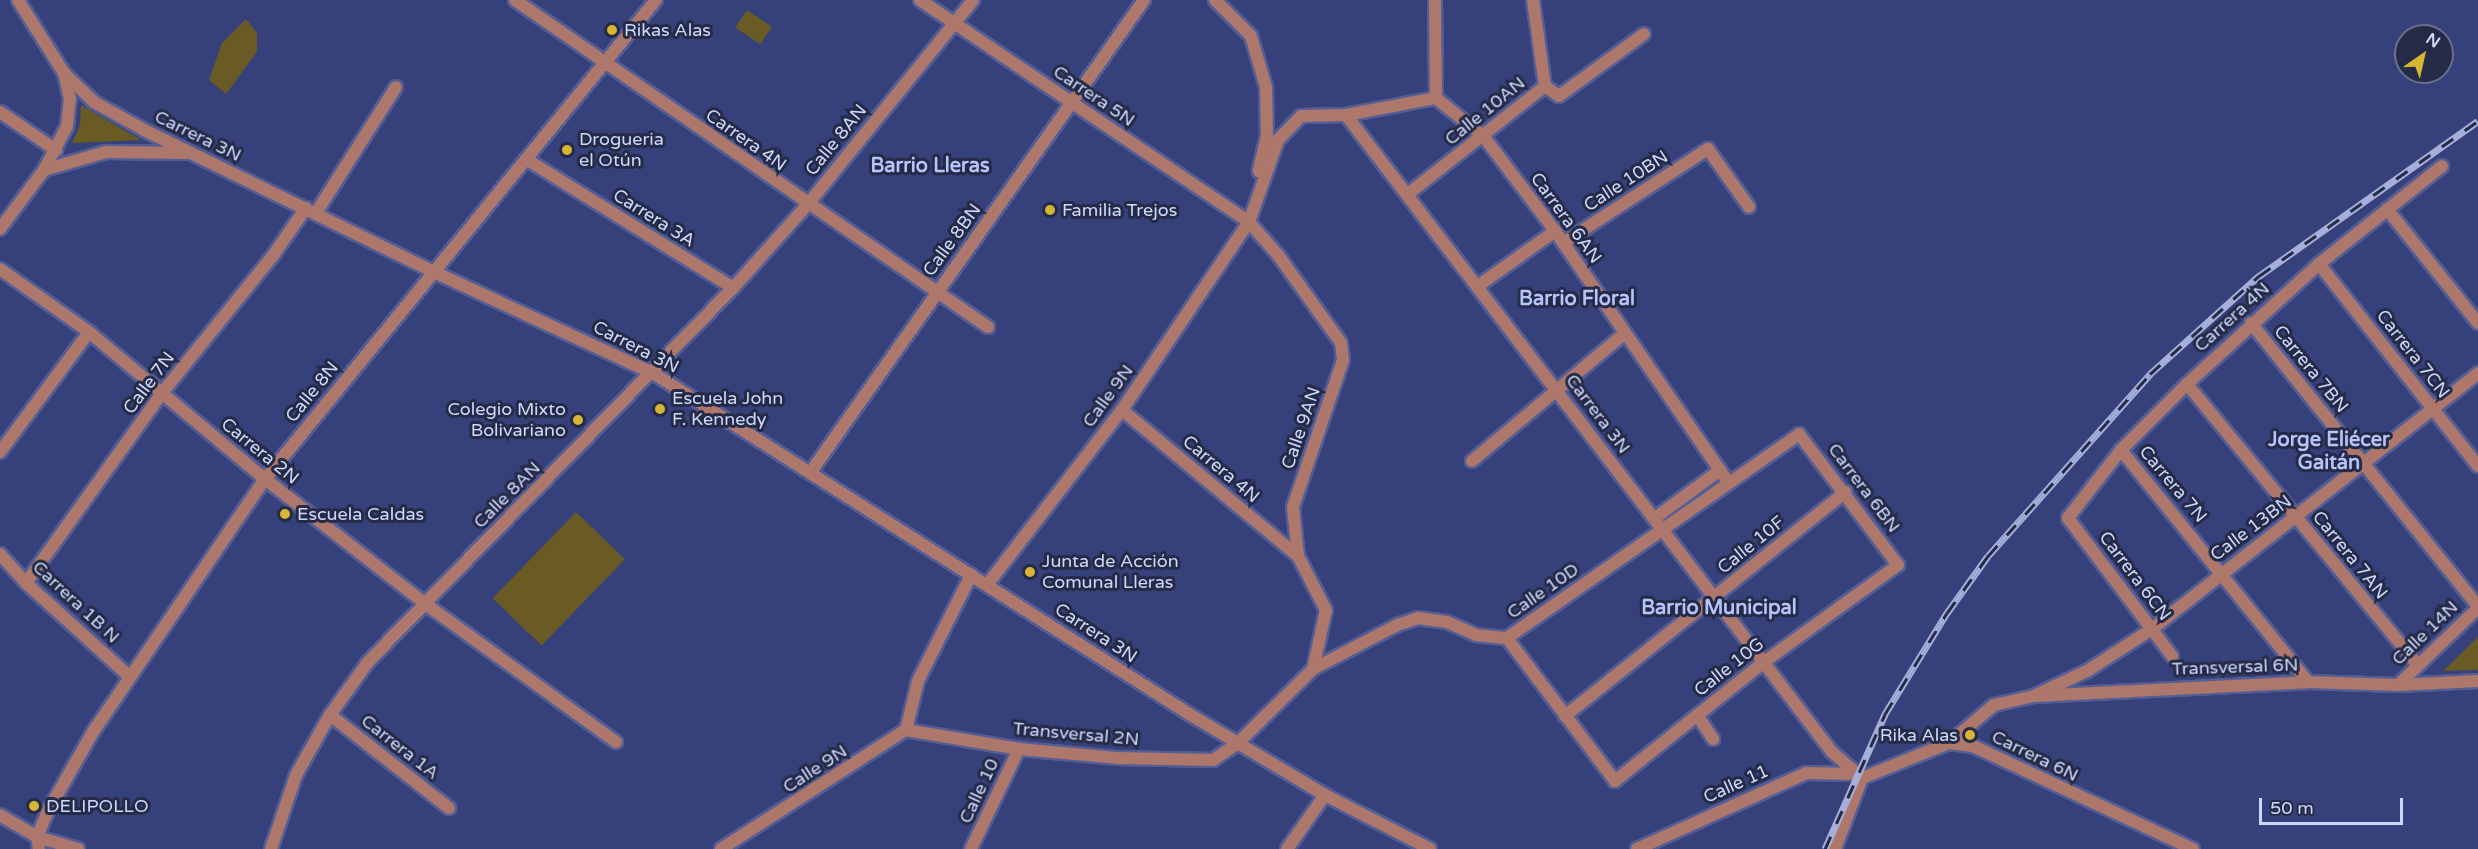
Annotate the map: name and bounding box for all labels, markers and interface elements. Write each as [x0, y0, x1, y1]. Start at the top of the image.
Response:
place label: Rikas Alas [624, 19, 711, 41]
marker: Rikas Alas [605, 23, 619, 37]
north arrow [2394, 24, 2454, 84]
text: N [2422, 29, 2444, 53]
street label: Carrera 5N [1049, 61, 1139, 131]
street label: Calle 10AN [1441, 72, 1529, 150]
street label: Calle 8AN [801, 100, 871, 180]
street label: Carrera 4N [701, 104, 791, 176]
street label: Carrera 3N [151, 106, 245, 166]
place label: Drogueria el Otún [579, 129, 664, 172]
marker: Drogueria el Otún [560, 143, 574, 157]
street label: Calle 10BN [1580, 146, 1672, 216]
district label: Barrio Lleras [870, 154, 990, 178]
street label: Carrera 6AN [1526, 168, 1606, 268]
street label: Carrera 3A [609, 184, 699, 252]
street label: Calle 8BN [918, 199, 986, 281]
place label: Familia Trejos [1062, 199, 1177, 221]
marker: Familia Trejos [1043, 203, 1057, 217]
street label: Carrera 4N [2190, 278, 2274, 356]
district label: Barrio Floral [1519, 287, 1635, 311]
street label: Carrera 7CN [2372, 305, 2454, 403]
street label: Carrera 3N [589, 316, 683, 378]
street label: Carrera 7BN [2269, 321, 2353, 417]
street label: Calle 7N [119, 348, 179, 418]
street label: Calle 8N [281, 357, 343, 427]
street label: Calle 9N [1078, 360, 1138, 432]
street label: Carrera 3N [1561, 370, 1635, 458]
street label: Calle 9AN [1277, 384, 1325, 472]
place label: Escuela John F. Kennedy [672, 388, 783, 430]
place label: Colegio Mixto Bolivariano [448, 399, 566, 442]
marker: Escuela John F. Kennedy [653, 402, 667, 416]
street label: Carrera 2N [217, 413, 303, 489]
marker: Colegio Mixto Bolivariano [571, 413, 585, 427]
district label: Jorge Eliécer Gaitán [2268, 428, 2390, 475]
street label: Carrera 4N [1178, 431, 1264, 507]
street label: Carrera 6BN [1823, 439, 1905, 537]
street label: Carrera 7N [2135, 441, 2211, 527]
street label: Calle 8AN [469, 457, 545, 533]
street label: Calle 13BN [2206, 490, 2296, 566]
place label: Escuela Caldas [297, 503, 424, 525]
marker: Escuela Caldas [278, 507, 292, 521]
street label: Carrera 7AN [2308, 507, 2392, 603]
street label: Calle 10F [1713, 511, 1789, 579]
street label: Carrera 6CN [2094, 527, 2176, 625]
place label: Junta de Acción Comunal Lleras [1042, 551, 1179, 594]
street label: Carrera 1B N [28, 556, 124, 648]
street label: Calle 10D [1503, 558, 1583, 624]
marker: Junta de Acción Comunal Lleras [1023, 565, 1037, 579]
district label: Barrio Municipal [1641, 596, 1797, 620]
street label: Calle 14N [2387, 596, 2463, 670]
street label: Carrera 3N [1051, 598, 1141, 668]
street label: Calle 10G [1690, 633, 1768, 701]
street label: Transversal 6N [2171, 654, 2299, 680]
street label: Carrera 1A [357, 710, 443, 784]
street label: Transversal 2N [1012, 718, 1140, 750]
place label: Rika Alas [1880, 724, 1958, 746]
street label: Carrera 6N [1988, 726, 2082, 786]
marker: Rika Alas [1963, 728, 1977, 742]
street label: Calle 9N [779, 740, 851, 798]
street label: Calle 10 [955, 755, 1003, 827]
street label: Calle 11 [1700, 760, 1772, 808]
scale bar [2262, 786, 2406, 824]
place label: DELIPOLLO [46, 795, 149, 817]
text: 50 m [2270, 797, 2314, 819]
marker: DELIPOLLO [27, 799, 41, 813]

